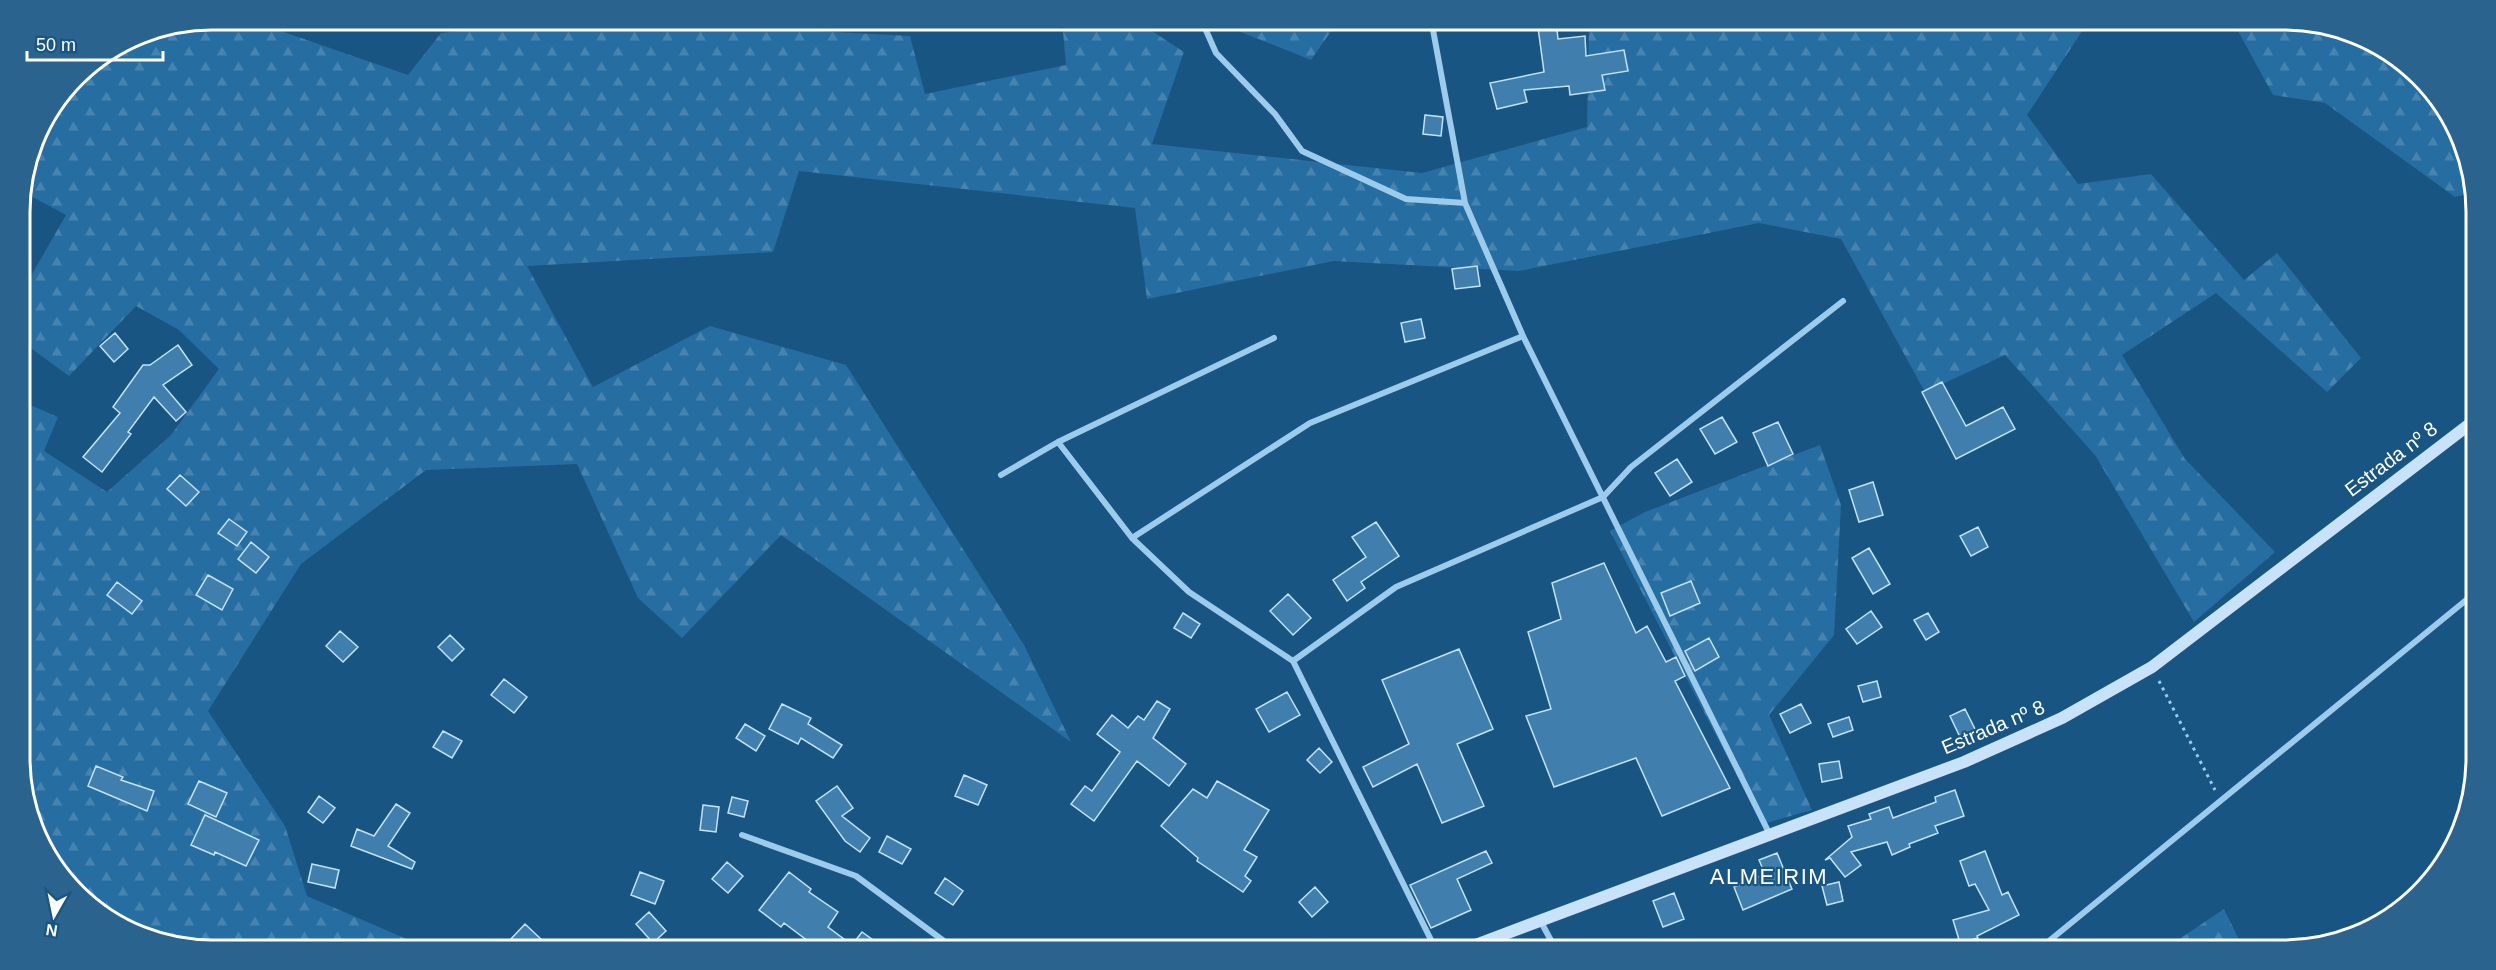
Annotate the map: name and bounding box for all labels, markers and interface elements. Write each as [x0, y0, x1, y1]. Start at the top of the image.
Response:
scale bar [27, 24, 164, 62]
text: 50 m [36, 35, 76, 55]
street label: Estrada nº 8 [2341, 417, 2441, 501]
street label: Estrada nº 8 [1938, 695, 2048, 759]
district label: ALMEIRIM [1710, 864, 1828, 889]
north arrow [24, 886, 84, 946]
text: N [45, 921, 59, 940]

